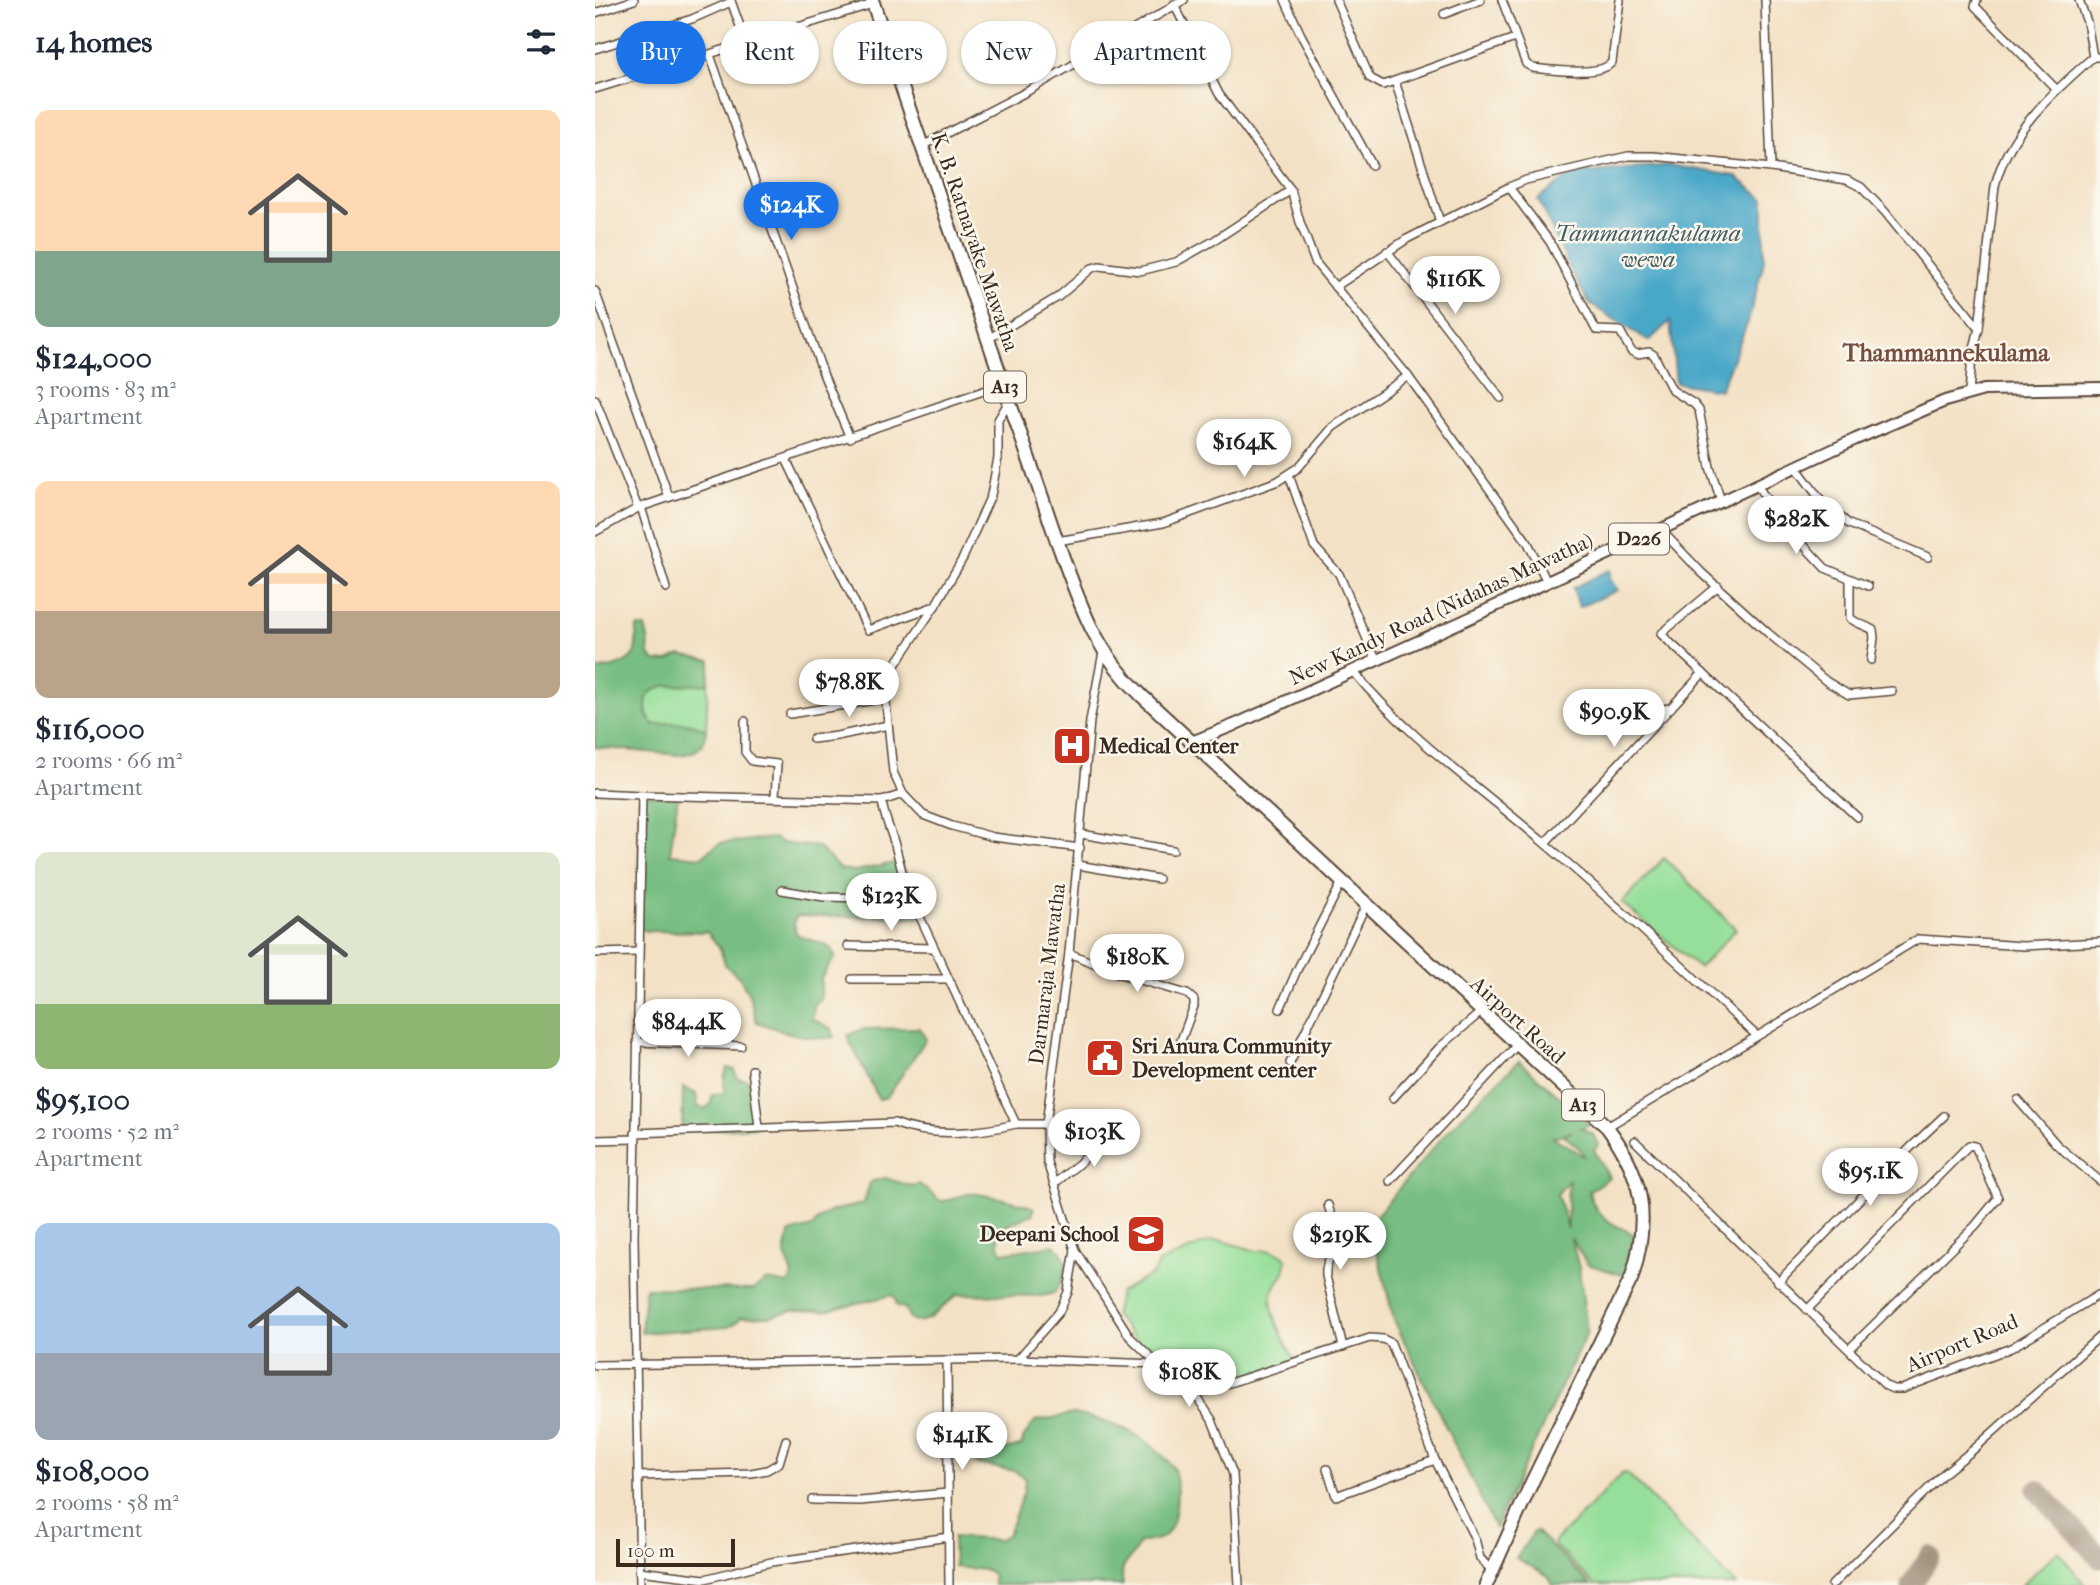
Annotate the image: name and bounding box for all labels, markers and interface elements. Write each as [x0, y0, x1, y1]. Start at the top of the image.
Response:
chip: Buy [616, 21, 706, 84]
chip: Rent [720, 21, 819, 84]
chip: Filters [833, 21, 947, 84]
chip: New [961, 21, 1056, 84]
chip: Apartment [1070, 21, 1231, 84]
icon: filters [522, 23, 560, 61]
text: 14 homes [35, 25, 152, 60]
street label: K. B. Ratnayake Mawatha [926, 130, 1024, 355]
icon: home [235, 155, 361, 281]
pin: $124K [742, 182, 840, 242]
text: $124K [760, 191, 823, 218]
water label: Tammannakulama wewa [1555, 220, 1741, 273]
pin: $116K [1406, 256, 1504, 316]
text: $116K [1426, 265, 1484, 292]
district label: Thammannekulama [1842, 339, 2050, 367]
text: $124,000 [35, 341, 152, 376]
road number: A13 [984, 372, 1026, 402]
text: 3 rooms · 83 m² [35, 376, 176, 403]
text: Apartment [35, 403, 143, 430]
pin: $164K [1195, 420, 1293, 479]
text: $164K [1212, 428, 1276, 455]
pin: $282K [1747, 496, 1845, 556]
text: $282K [1764, 505, 1828, 532]
road number: D226 [1609, 524, 1669, 554]
icon: home [235, 526, 361, 652]
street label: New Kandy Road (Nidahas Mawatha) [1285, 528, 1597, 690]
pin: $78.8K [792, 660, 906, 719]
text: $78.8K [815, 668, 883, 695]
pin: $90.9K [1557, 690, 1671, 749]
text: $90.9K [1579, 698, 1649, 725]
text: $116,000 [35, 712, 145, 747]
hospital icon: Medical Center [1051, 725, 1093, 767]
place label: Medical Center [1098, 734, 1240, 758]
text: 2 rooms · 66 m² [35, 747, 182, 774]
text: Apartment [35, 774, 143, 801]
pin: $123K [842, 874, 940, 933]
text: $123K [862, 882, 920, 909]
street label: Darmaraja Mawatha [1024, 882, 1070, 1066]
icon: home [235, 897, 361, 1023]
pin: $180K [1088, 934, 1186, 994]
text: $180K [1106, 943, 1168, 970]
street label: Airport Road [1465, 971, 1571, 1069]
pin: $84.4K [631, 1000, 745, 1059]
text: $84.4K [651, 1008, 725, 1035]
place label: Sri Anura Community Development center [1132, 1034, 1333, 1082]
public building icon: Sri Anura Community Development center [1084, 1037, 1126, 1079]
text: $95,100 [35, 1083, 130, 1118]
road number: A13 [1562, 1090, 1604, 1120]
pin: $103K [1045, 1110, 1143, 1169]
text: 2 rooms · 52 m² [35, 1118, 179, 1145]
text: $103K [1064, 1118, 1124, 1145]
text: Apartment [35, 1145, 143, 1172]
pin: $95.1K [1813, 1148, 1927, 1208]
text: $95.1K [1838, 1157, 1902, 1184]
pin: $219K [1291, 1212, 1389, 1272]
school or university icon: Deepani School [1125, 1213, 1167, 1255]
text: $219K [1309, 1221, 1371, 1248]
place label: Deepani School [980, 1222, 1119, 1246]
icon: home [235, 1268, 361, 1394]
street label: Airport Road [1902, 1308, 2022, 1378]
pin: $108K [1140, 1350, 1238, 1409]
text: $108K [1158, 1358, 1220, 1385]
pin: $141K [913, 1412, 1011, 1472]
text: $141K [932, 1421, 992, 1448]
text: $108,000 [35, 1454, 150, 1489]
text: 2 rooms · 58 m² [35, 1489, 179, 1516]
text: Apartment [35, 1516, 143, 1543]
scale bar [616, 1536, 735, 1568]
text: 100 m [627, 1540, 675, 1562]

